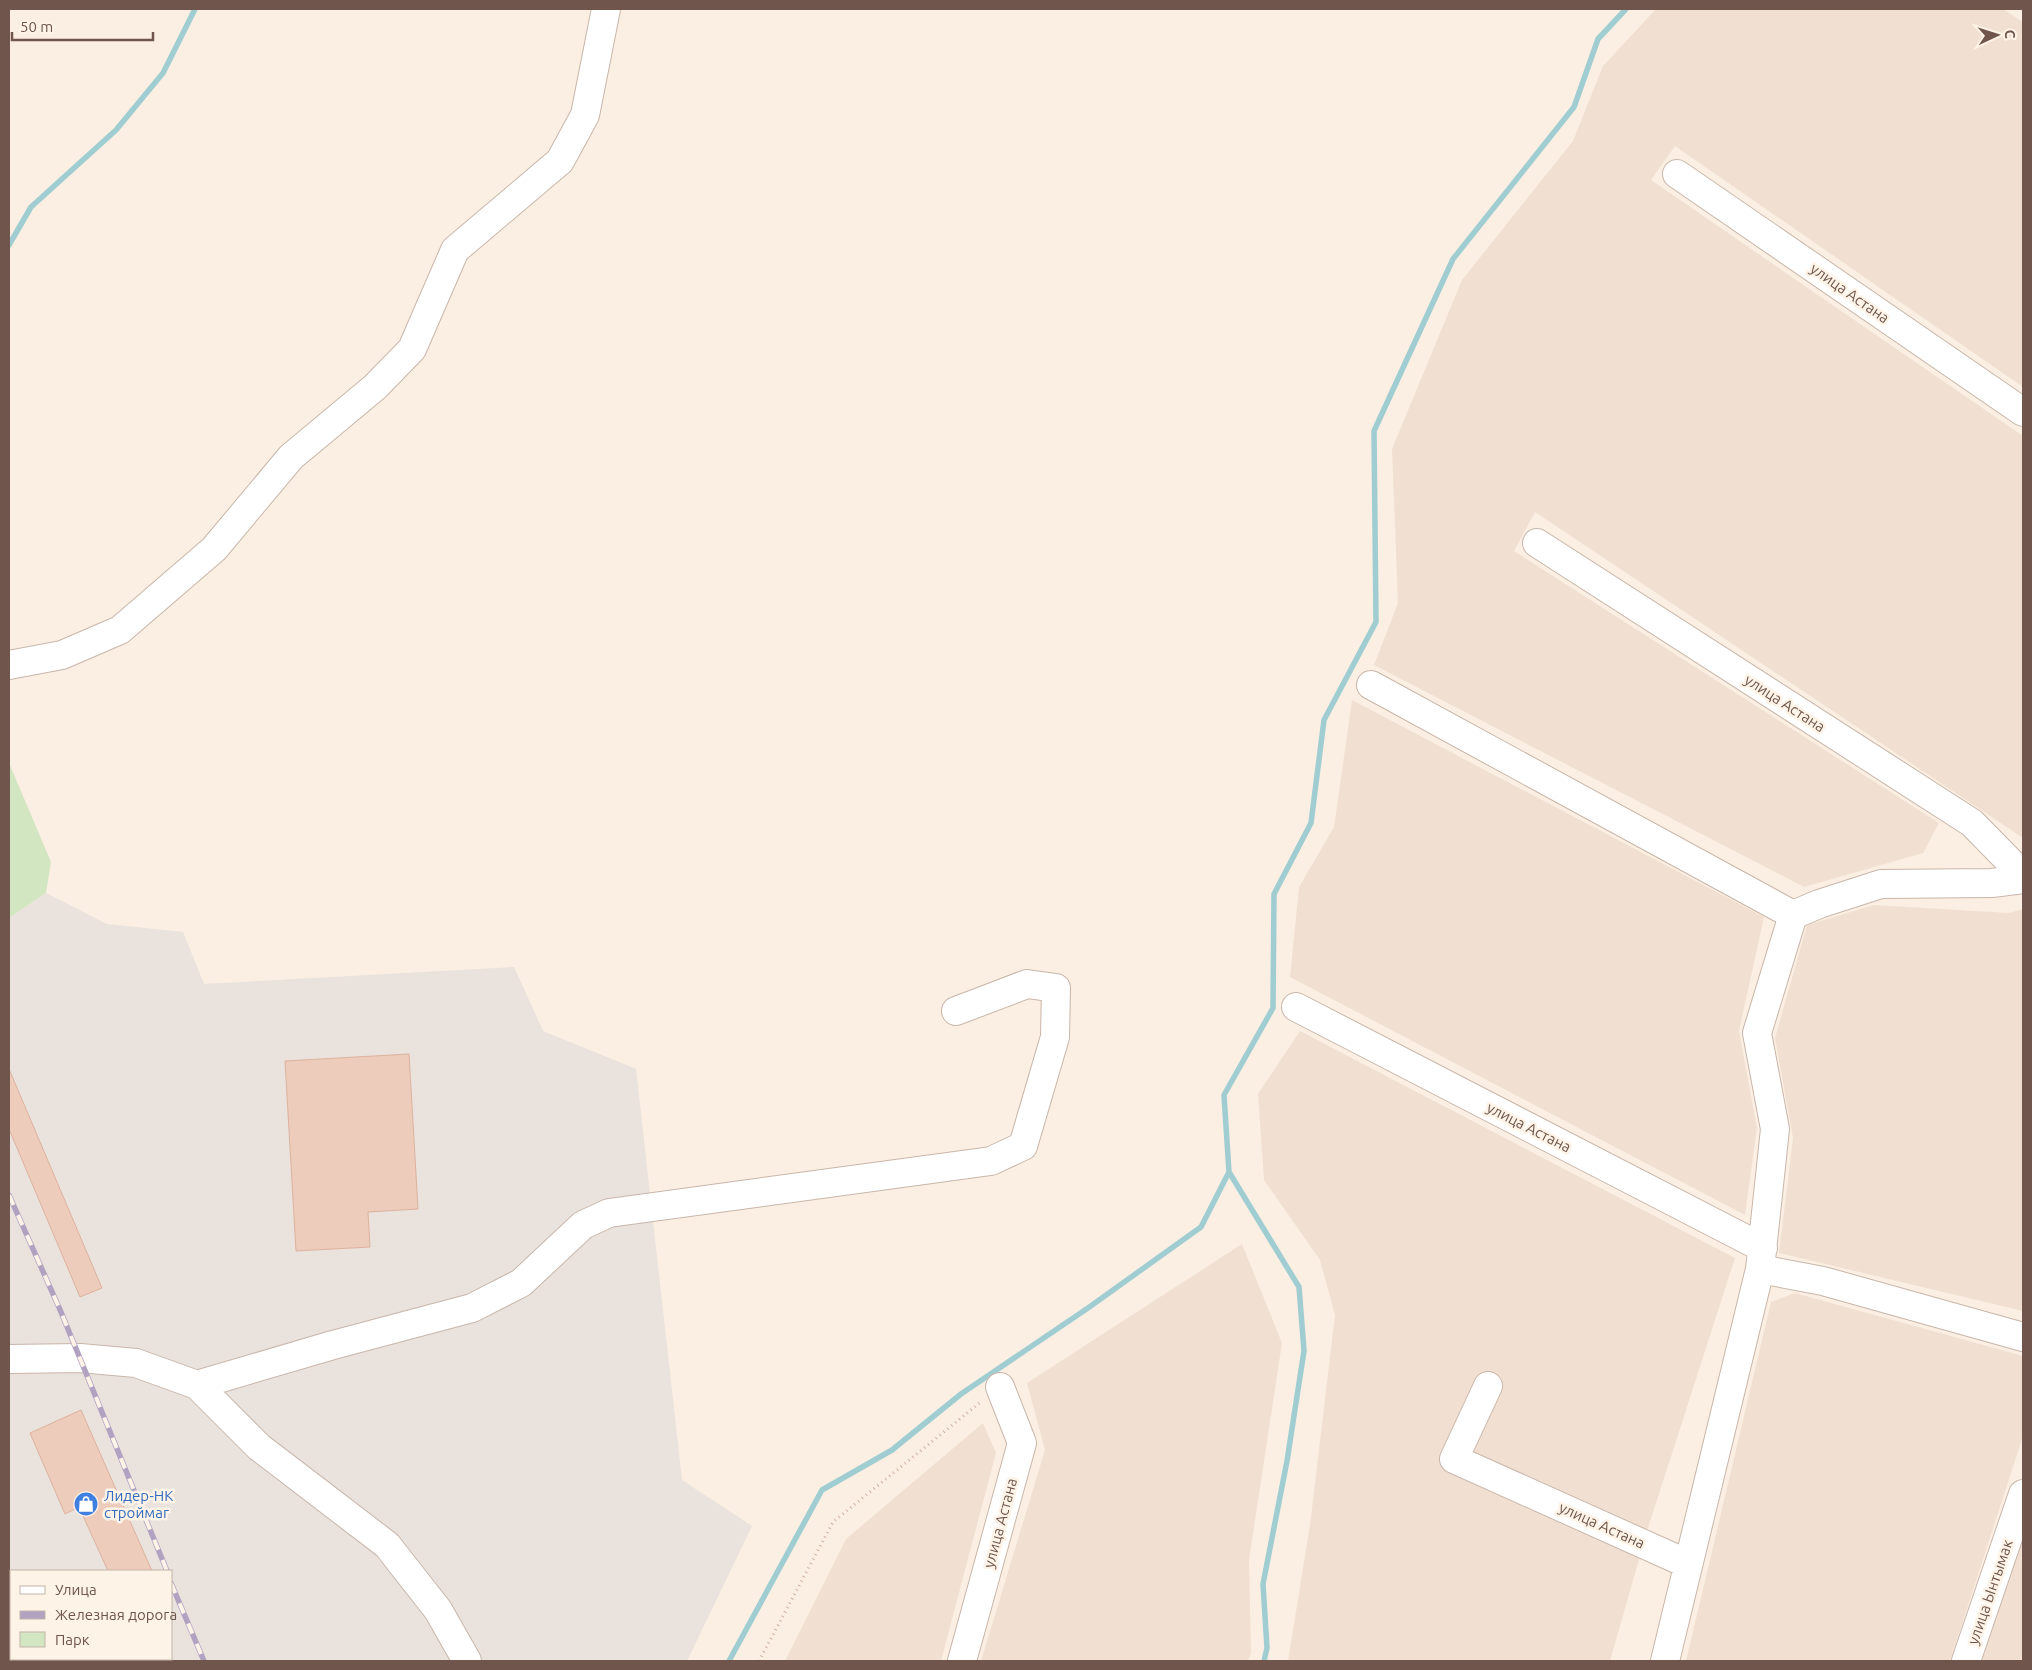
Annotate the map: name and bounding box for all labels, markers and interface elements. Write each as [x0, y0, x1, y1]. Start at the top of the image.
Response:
scale bar [12, 10, 154, 42]
north arrow [1972, 10, 2022, 60]
text: 50 m [20, 18, 53, 35]
text: С [2002, 29, 2018, 39]
street label: улица Астана [1807, 260, 1893, 326]
street label: улица Астана [1742, 671, 1828, 735]
street label: улица Астана [1484, 1098, 1574, 1156]
street label: улица Астана [980, 1476, 1020, 1570]
place label: Лидер-НК строймаг [104, 1487, 173, 1521]
shop icon: Лидер-НК строймаг [73, 1491, 99, 1517]
street label: улица Астана [1556, 1498, 1648, 1552]
street label: улица Ынтымак [1964, 1537, 2016, 1647]
legend [10, 1570, 172, 1660]
text: Улица [55, 1581, 97, 1598]
text: Железная дорога [55, 1606, 177, 1623]
text: Парк [55, 1631, 90, 1648]

